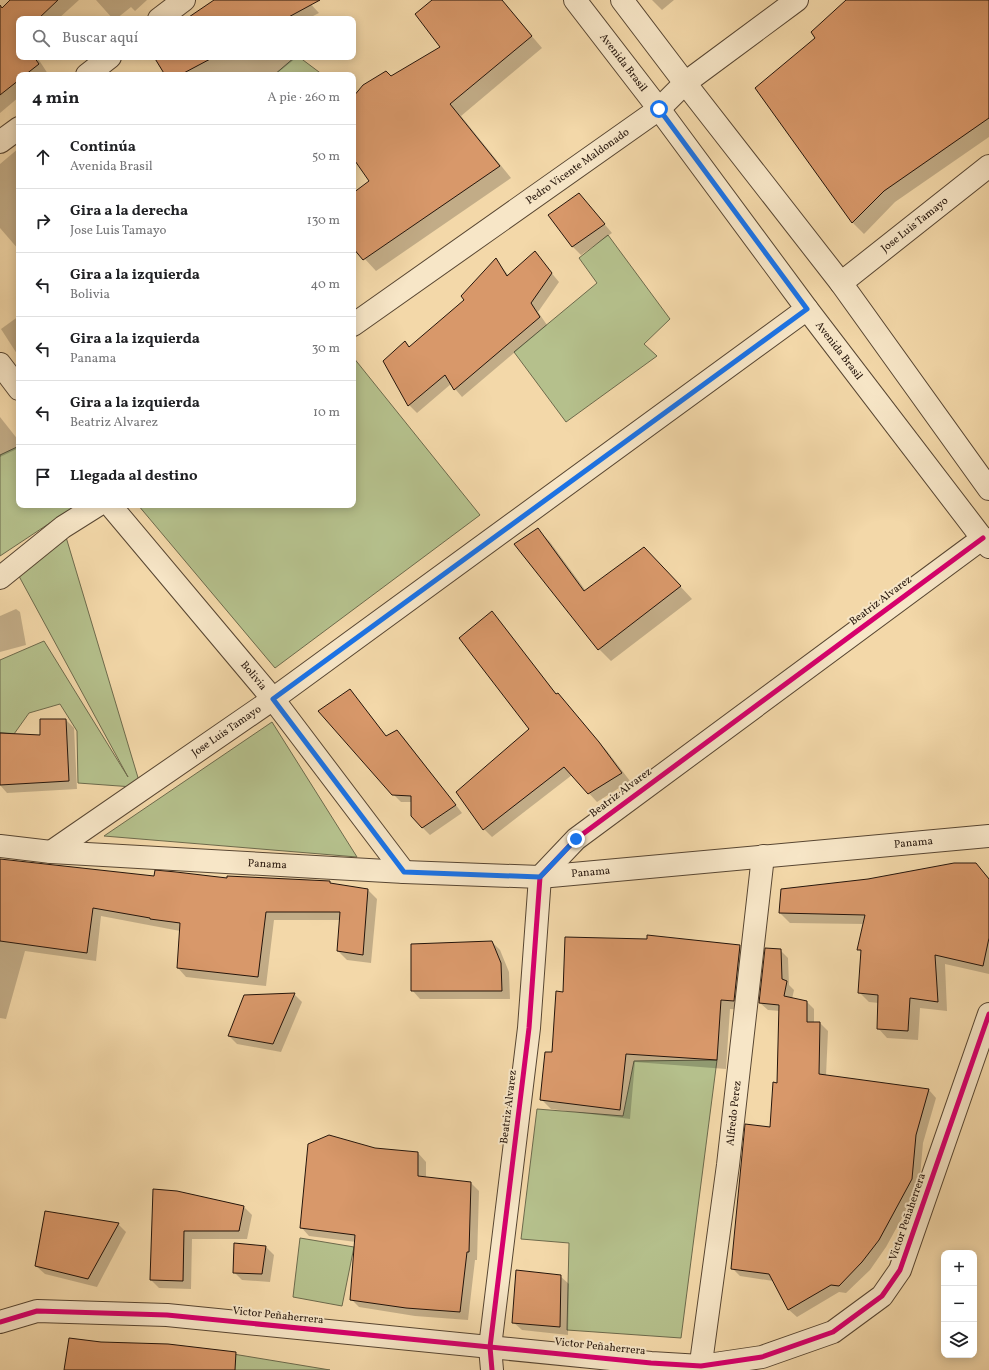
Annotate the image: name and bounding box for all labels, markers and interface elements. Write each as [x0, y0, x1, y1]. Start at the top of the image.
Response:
search box [16, 16, 356, 60]
icon: search [30, 27, 52, 49]
text: Buscar aquí [62, 28, 138, 49]
street label: Avenida Brasil [596, 30, 651, 95]
text: 4 min [32, 87, 79, 110]
text: A pie · 260 m [267, 89, 340, 107]
route start [650, 100, 668, 118]
street label: Pedro Vicente Maldonado [523, 125, 633, 208]
text: Continúa [70, 137, 136, 158]
icon: ahead [32, 146, 54, 168]
text: 50 m [312, 148, 340, 166]
text: Avenida Brasil [70, 158, 153, 176]
street label: Jose Luis Tamayo [878, 193, 952, 256]
text: Gira a la derecha [70, 201, 188, 222]
icon: right [32, 210, 54, 232]
text: 130 m [307, 212, 340, 230]
text: Jose Luis Tamayo [70, 222, 167, 240]
text: Gira a la izquierda [70, 265, 200, 286]
icon: left [32, 274, 54, 296]
text: 40 m [311, 276, 340, 294]
text: Bolivia [70, 286, 110, 304]
street label: Avenida Brasil [812, 318, 866, 383]
text: Gira a la izquierda [70, 329, 200, 350]
icon: left [32, 338, 54, 360]
text: 30 m [312, 340, 340, 358]
text: Panama [70, 350, 116, 368]
text: Gira a la izquierda [70, 393, 200, 414]
icon: left [32, 402, 54, 424]
text: 10 m [313, 404, 340, 422]
text: Beatriz Alvarez [70, 414, 158, 432]
icon: arrive [32, 466, 54, 488]
text: Llegada al destino [70, 466, 198, 487]
street label: Beatriz Alvarez [847, 572, 916, 629]
street label: Bolivia [237, 658, 270, 694]
street label: Jose Luis Tamayo [188, 702, 264, 761]
street label: Beatriz Alvarez [587, 764, 656, 821]
route end [567, 830, 585, 848]
street label: Panama [893, 834, 934, 852]
street label: Panama [247, 856, 288, 873]
street label: Panama [571, 863, 611, 882]
street label: Beatriz Alvarez [497, 1069, 521, 1145]
street label: Alfredo Perez [723, 1079, 745, 1147]
street label: Victor Peñaherrera [886, 1171, 930, 1263]
map controls [941, 1250, 977, 1358]
button: + [941, 1250, 977, 1286]
button: − [941, 1286, 977, 1322]
street label: Victor Peñaherrera [232, 1304, 325, 1328]
button: layers [941, 1322, 977, 1358]
street label: Victor Peñaherrera [554, 1335, 647, 1359]

